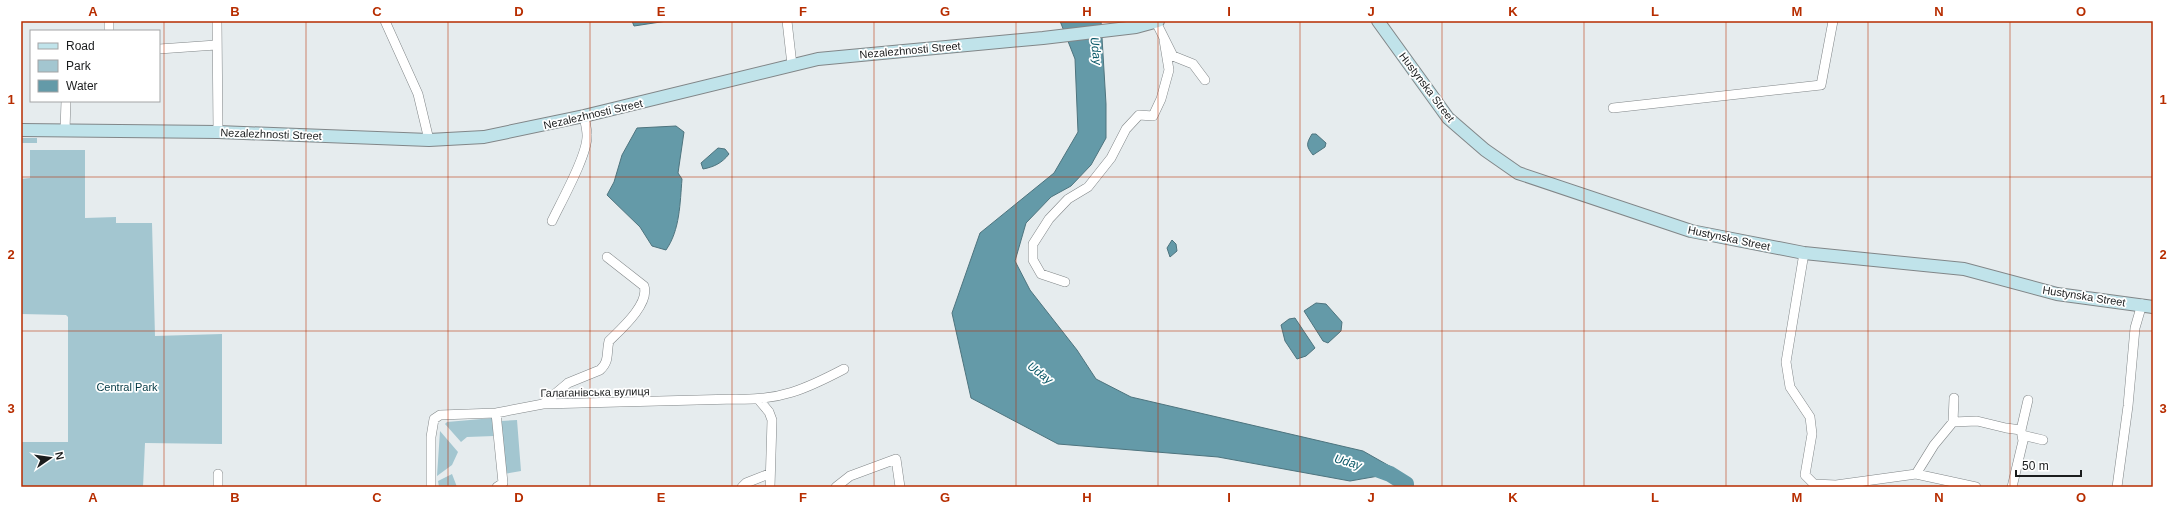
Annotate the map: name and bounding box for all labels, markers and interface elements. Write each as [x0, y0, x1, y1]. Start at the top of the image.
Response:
text: A [88, 4, 98, 19]
text: B [230, 4, 240, 19]
text: C [372, 4, 382, 19]
text: D [514, 4, 524, 19]
text: E [657, 4, 666, 19]
text: F [799, 4, 807, 19]
text: G [940, 4, 950, 19]
text: H [1082, 4, 1092, 19]
text: I [1227, 4, 1231, 19]
text: J [1367, 4, 1375, 19]
text: K [1508, 4, 1518, 19]
text: L [1651, 4, 1659, 19]
text: M [1792, 4, 1802, 19]
text: N [1934, 4, 1944, 19]
text: O [2076, 4, 2086, 19]
legend [30, 30, 160, 102]
water label: Uday [1087, 36, 1105, 67]
text: Road [66, 39, 95, 53]
street label: Nezalezhnosti Street [859, 40, 961, 60]
street label: Hustynska Street [1397, 50, 1457, 124]
text: Park [66, 59, 92, 73]
text: Water [66, 79, 98, 93]
text: 1 [7, 92, 15, 107]
text: 1 [2159, 92, 2167, 107]
street label: Nezalezhnosti Street [542, 97, 644, 131]
street label: Nezalezhnosti Street [220, 126, 322, 142]
street label: Hustynska Street [1687, 223, 1771, 253]
text: 2 [7, 247, 15, 262]
text: 2 [2159, 247, 2167, 262]
street label: Hustynska Street [2042, 284, 2126, 308]
water label: Uday [1025, 359, 1056, 388]
park label: Central Park [96, 381, 158, 393]
street label: Галаганівська вулиця [540, 385, 650, 399]
text: 3 [7, 401, 15, 416]
text: 3 [2159, 401, 2167, 416]
north arrow [30, 438, 70, 478]
text: N [53, 451, 66, 461]
water label: Uday [1333, 451, 1364, 473]
scale bar [2016, 452, 2081, 478]
text: 50 m [2022, 459, 2049, 473]
text: A [88, 490, 98, 505]
text: B [230, 490, 240, 505]
text: C [372, 490, 382, 505]
text: D [514, 490, 524, 505]
text: E [657, 490, 666, 505]
text: F [799, 490, 807, 505]
text: G [940, 490, 950, 505]
text: H [1082, 490, 1092, 505]
text: I [1227, 490, 1231, 505]
text: J [1367, 490, 1375, 505]
text: K [1508, 490, 1518, 505]
text: L [1651, 490, 1659, 505]
text: M [1792, 490, 1802, 505]
text: N [1934, 490, 1944, 505]
text: O [2076, 490, 2086, 505]

